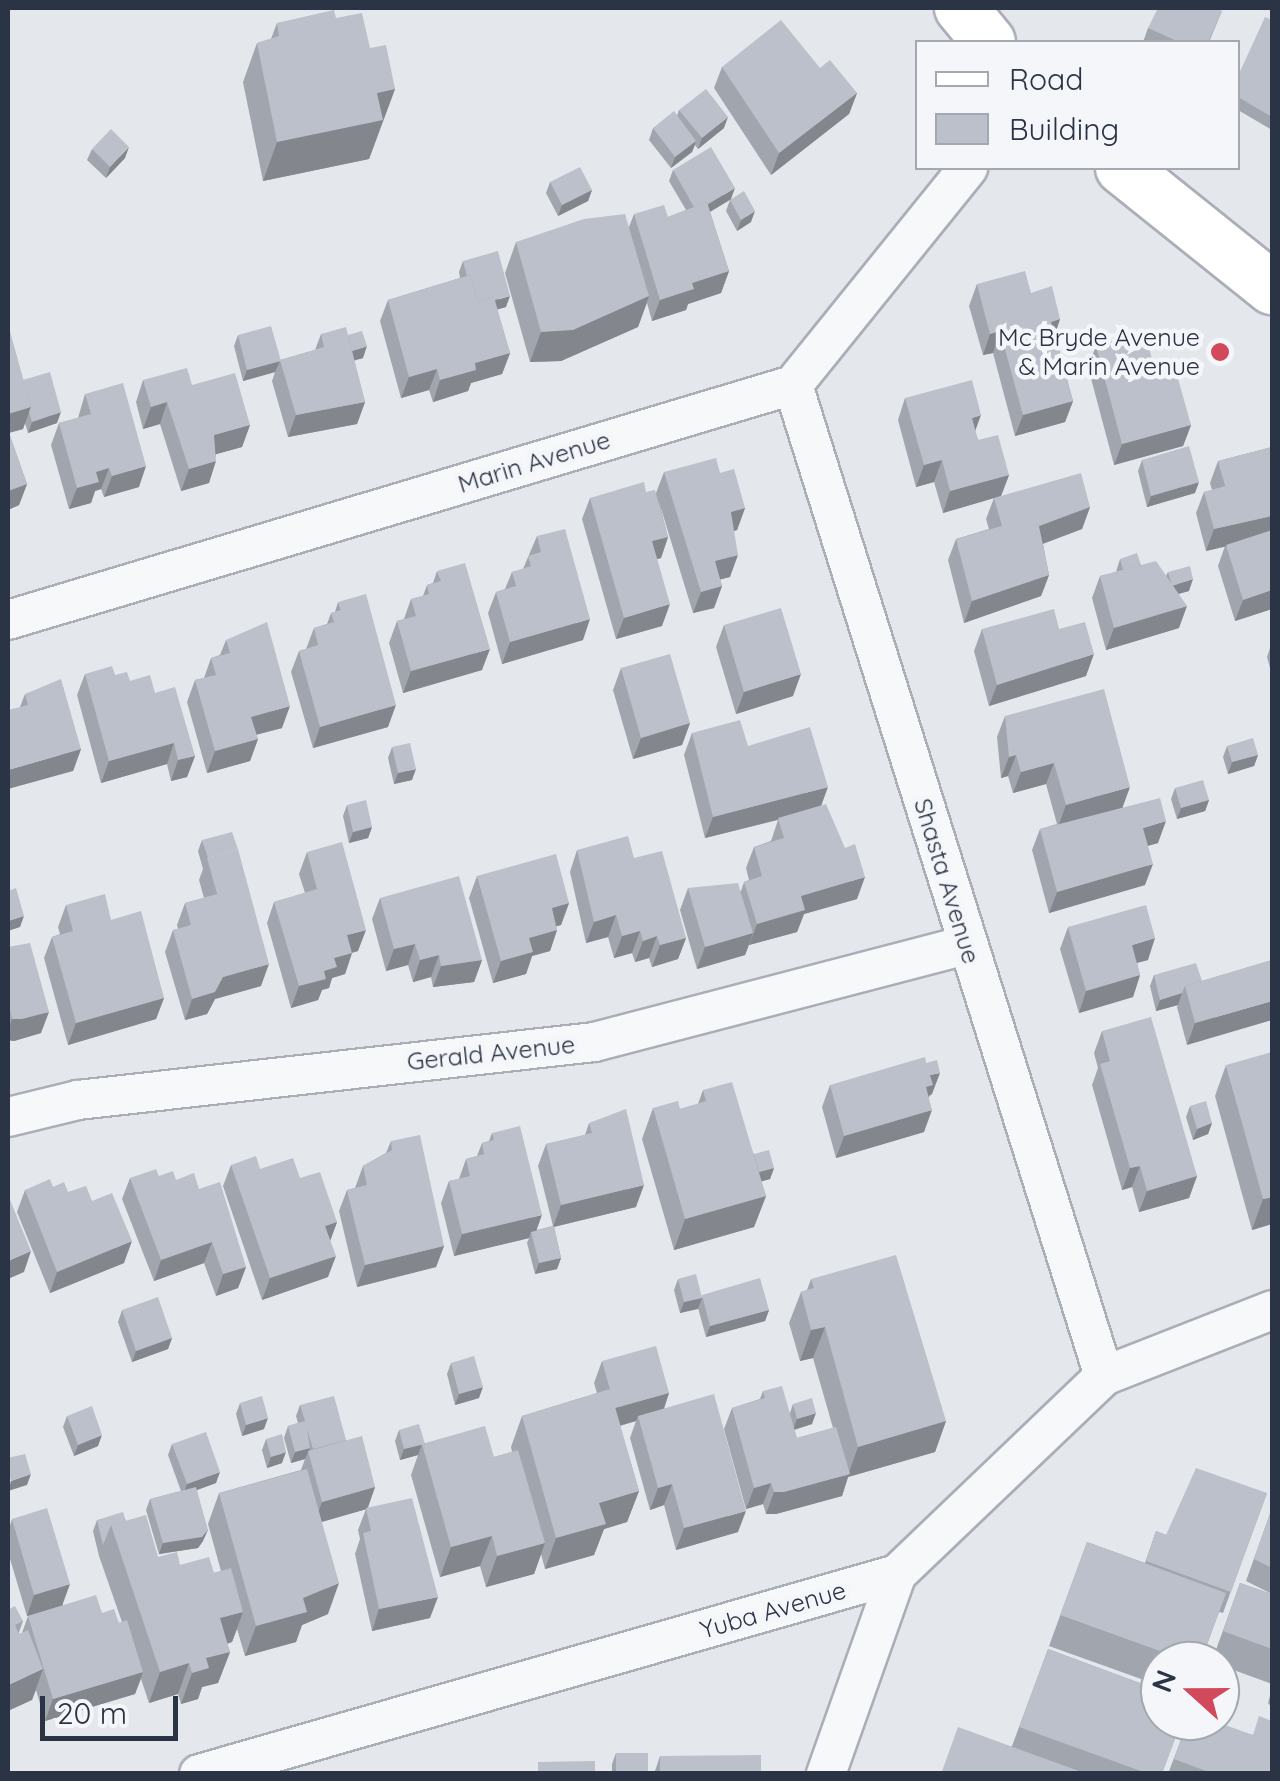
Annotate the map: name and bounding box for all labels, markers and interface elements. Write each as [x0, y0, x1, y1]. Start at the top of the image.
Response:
legend [915, 40, 1240, 170]
text: Road [1009, 60, 1083, 98]
text: Building [1009, 110, 1119, 148]
place label: Mc Bryde Avenue & Marin Avenue [998, 323, 1200, 382]
marker: Mc Bryde Avenue & Marin Avenue [1209, 341, 1231, 363]
street label: Marin Avenue [454, 425, 614, 499]
street label: Shasta Avenue [908, 795, 986, 967]
street label: Gerald Avenue [405, 1029, 577, 1077]
street label: Yuba Avenue [697, 1575, 849, 1645]
north arrow [1140, 1641, 1240, 1741]
text: N [1143, 1665, 1183, 1697]
scale bar [45, 1676, 182, 1738]
text: 20 m [57, 1694, 127, 1732]

